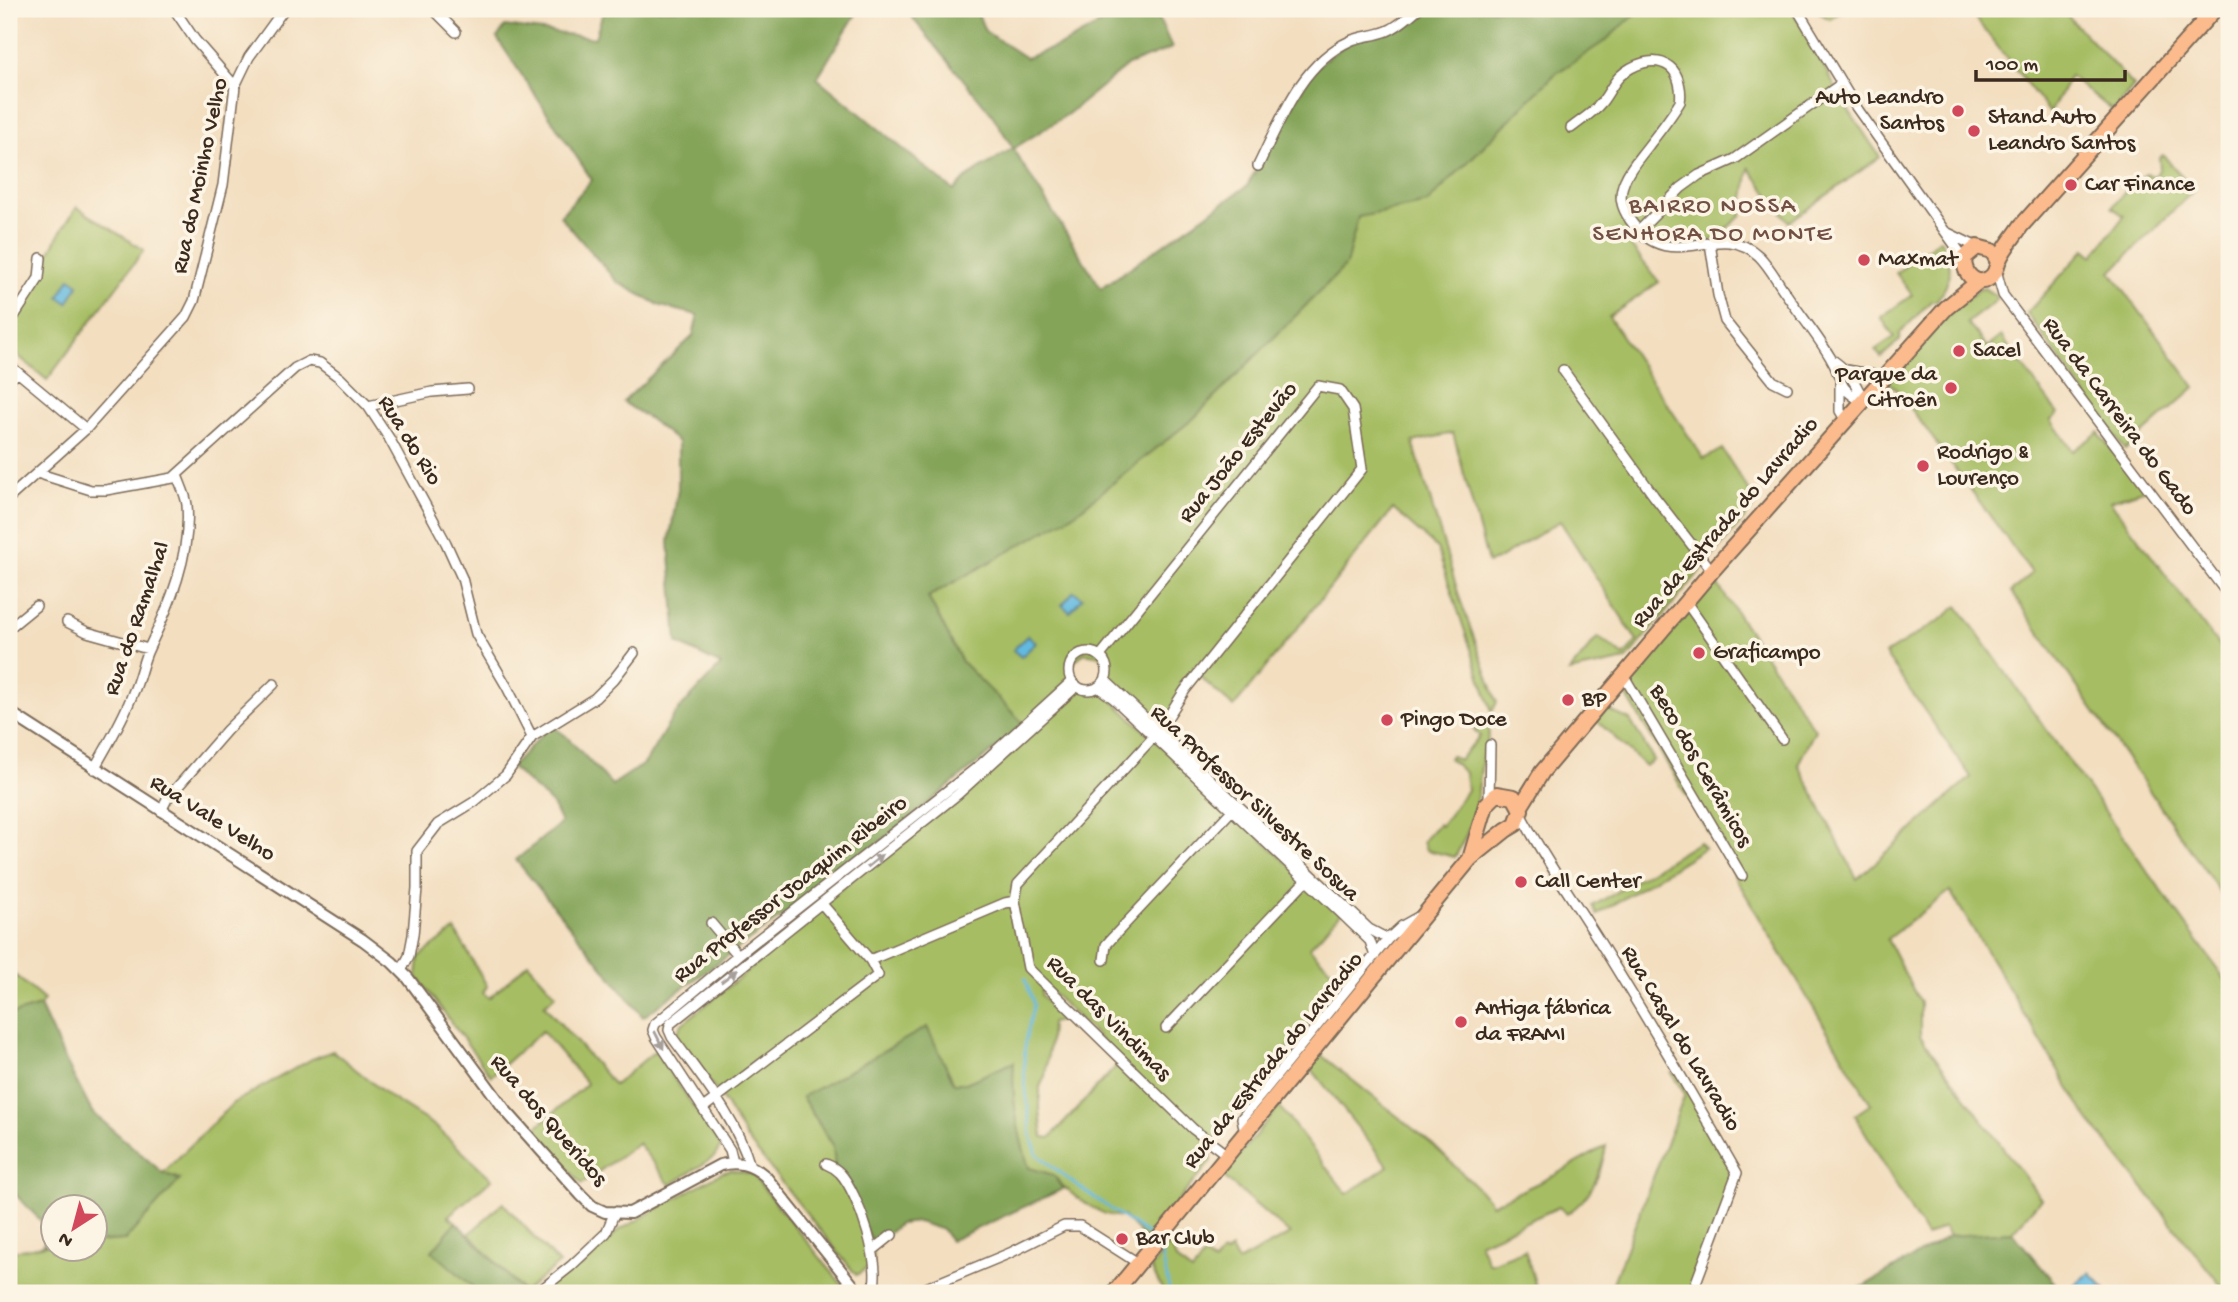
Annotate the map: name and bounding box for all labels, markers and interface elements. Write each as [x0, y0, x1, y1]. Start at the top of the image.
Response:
scale bar [1976, 38, 2124, 82]
text: 100 m [1985, 54, 2038, 79]
street label: Rua do Moinho Velho [167, 76, 235, 276]
place label: Auto Leandro Santos [1815, 85, 1945, 138]
marker: Auto Leandro Santos [1950, 103, 1966, 119]
place label: Stand Auto Leandro Santos [1988, 105, 2136, 158]
marker: Stand Auto Leandro Santos [1966, 123, 1982, 139]
place label: Car Finance [2085, 172, 2196, 199]
marker: Car Finance [2063, 177, 2079, 193]
district label: BAIRRO NOSSA SENHORA DO MONTE [1592, 193, 1834, 250]
place label: Maxmat [1878, 247, 1959, 274]
marker: Maxmat [1856, 252, 1872, 268]
street label: Rua da Carreira do Gado [2036, 313, 2202, 521]
place label: Sacel [1973, 338, 2021, 365]
marker: Sacel [1951, 343, 1967, 359]
place label: Parque da Citroên [1834, 362, 1938, 415]
street label: Rua João Estevão [1174, 377, 1304, 529]
marker: Parque da Citroên [1943, 380, 1959, 396]
street label: Rua do Rio [371, 391, 447, 491]
street label: Rua da Estrada do Lavradio [1627, 412, 1825, 634]
place label: Rodrigo & Lourenço [1937, 440, 2029, 493]
marker: Rodrigo & Lourenço [1915, 458, 1931, 474]
street label: Rua do Ramalhal [99, 538, 177, 700]
place label: Graficampo [1713, 640, 1821, 667]
marker: Graficampo [1691, 645, 1707, 661]
street label: Beco dos Cerâmicos [1642, 679, 1758, 852]
place label: BP [1581, 687, 1607, 714]
marker: BP [1560, 692, 1576, 708]
street label: Rua Professor Silvestre Sosua [1144, 700, 1365, 909]
place label: Pingo Doce [1400, 707, 1508, 734]
marker: Pingo Doce [1379, 712, 1395, 728]
street label: Rua Vale Velho [144, 770, 280, 868]
street label: Rua Professor Joaquim Ribeiro [669, 790, 913, 990]
one-way arrow [867, 854, 884, 869]
place label: Call Center [1535, 869, 1642, 896]
marker: Call Center [1513, 874, 1529, 890]
street label: Rua Casal do Lavradio [1614, 941, 1746, 1137]
street label: Rua da Estrada do Lavradio [1178, 947, 1370, 1175]
street label: Rua das Vindimas [1040, 951, 1177, 1088]
one-way arrow [720, 970, 738, 984]
place label: Antiga fábrica da FRAMI [1475, 996, 1612, 1049]
marker: Antiga fábrica da FRAMI [1453, 1014, 1469, 1030]
one-way arrow [652, 1030, 664, 1050]
street label: Rua dos Queridos [484, 1050, 613, 1193]
north arrow [38, 1194, 108, 1264]
text: N [54, 1226, 78, 1252]
place label: Bar Club [1135, 1226, 1215, 1253]
marker: Bar Club [1114, 1231, 1130, 1247]

